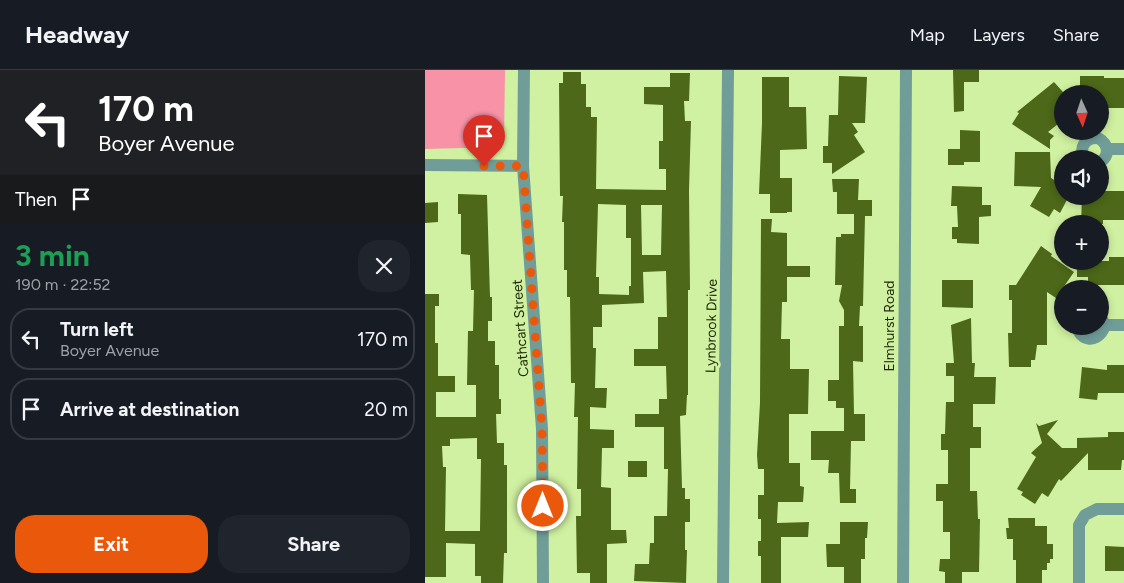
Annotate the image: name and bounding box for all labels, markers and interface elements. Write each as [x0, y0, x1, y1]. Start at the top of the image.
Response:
text: Headway [25, 20, 129, 49]
text: Map [910, 24, 945, 46]
text: Layers [973, 24, 1025, 46]
text: Share [1053, 24, 1099, 46]
north arrow [1054, 85, 1109, 140]
map controls [1054, 85, 1109, 335]
text: 170 m [98, 88, 194, 130]
icon: left [15, 90, 80, 155]
pin [463, 115, 505, 166]
icon: arrive [470, 122, 498, 150]
text: Boyer Avenue [98, 130, 235, 157]
button: sound [1054, 150, 1109, 205]
icon: arrive [67, 185, 95, 213]
text: Then [15, 188, 57, 211]
button: + [1054, 215, 1109, 270]
text: 3 min [15, 237, 90, 274]
button: close [358, 240, 410, 292]
text: 190 m · 22:52 [15, 275, 111, 294]
street label: Lynbrook Drive [702, 278, 721, 373]
street label: Cathcart Street [509, 279, 532, 377]
street label: Elmhurst Road [881, 280, 898, 372]
button: − [1054, 280, 1109, 335]
text: Turn left [60, 318, 134, 341]
icon: left [17, 325, 45, 353]
text: 170 m [357, 328, 408, 351]
text: Boyer Avenue [60, 341, 159, 360]
icon: arrive [17, 395, 45, 423]
text: Arrive at destination [60, 398, 239, 421]
text: 20 m [364, 398, 408, 421]
position arrow [516, 479, 568, 531]
button: Exit [15, 515, 208, 573]
button: Share [218, 515, 410, 573]

